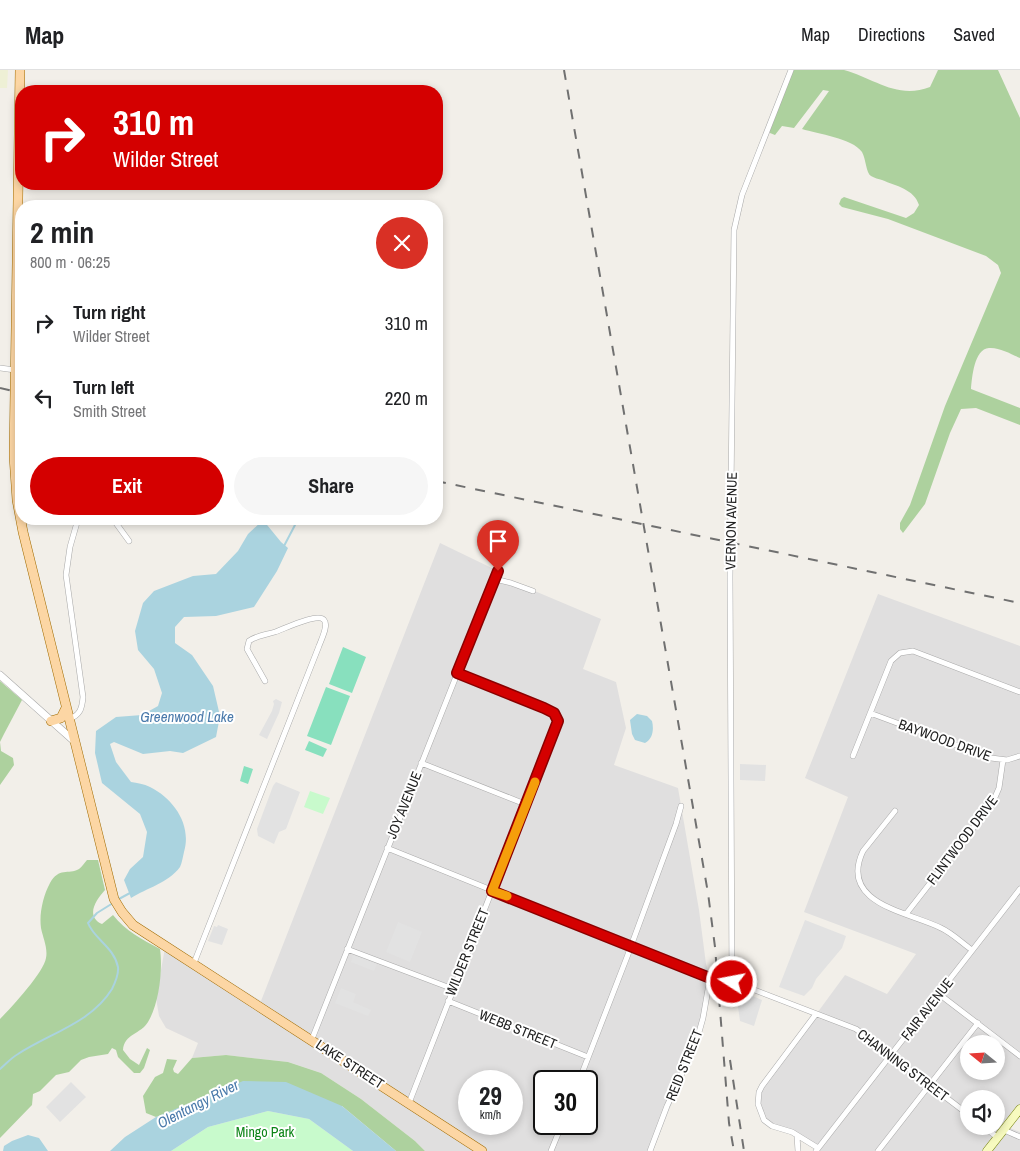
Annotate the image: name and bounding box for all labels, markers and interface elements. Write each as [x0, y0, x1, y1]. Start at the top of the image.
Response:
text: Map [25, 19, 64, 51]
text: Map [801, 22, 830, 47]
text: Directions [858, 22, 925, 47]
text: Saved [953, 22, 995, 47]
text: 310 m [113, 99, 194, 146]
icon: right [30, 105, 95, 170]
text: Wilder Street [113, 144, 218, 174]
text: 2 min [30, 212, 94, 252]
button: close [376, 217, 428, 269]
text: 800 m · 06:25 [30, 251, 110, 273]
text: Turn right [73, 299, 145, 325]
icon: right [30, 309, 58, 337]
text: 310 m [385, 310, 428, 336]
text: Wilder Street [73, 325, 150, 347]
text: Turn left [73, 374, 134, 400]
icon: left [30, 384, 58, 412]
text: 220 m [385, 385, 428, 411]
text: Smith Street [73, 400, 146, 422]
button: Exit [30, 457, 224, 515]
button: Share [234, 457, 428, 515]
street label: VERNON AVENUE [721, 472, 741, 570]
pin [477, 520, 519, 571]
icon: arrive [484, 527, 512, 555]
water label: Greenwood Lake [140, 706, 234, 727]
street label: BAYWOOD DRIVE [896, 715, 994, 765]
street label: JOY AVENUE [382, 769, 426, 841]
street label: FLINTWOOD DRIVE [923, 792, 1001, 888]
street label: WILDER STREET [441, 905, 493, 999]
position arrow [705, 955, 757, 1007]
street label: FAIR AVENUE [897, 974, 957, 1044]
street label: WEBB STREET [476, 1005, 560, 1053]
street label: CHANNING STREET [854, 1025, 952, 1105]
street label: REID STREET [661, 1026, 707, 1104]
street label: LAKE STREET [312, 1035, 388, 1093]
north arrow [960, 1035, 1005, 1080]
map controls [960, 1035, 1005, 1135]
speed limit sign: 30 [533, 1070, 598, 1135]
water label: Olentangy River [153, 1074, 243, 1133]
text: 29 [479, 1079, 502, 1113]
button: sound [960, 1090, 1005, 1135]
text: km/h [480, 1107, 501, 1123]
park label: Mingo Park [236, 1123, 295, 1141]

